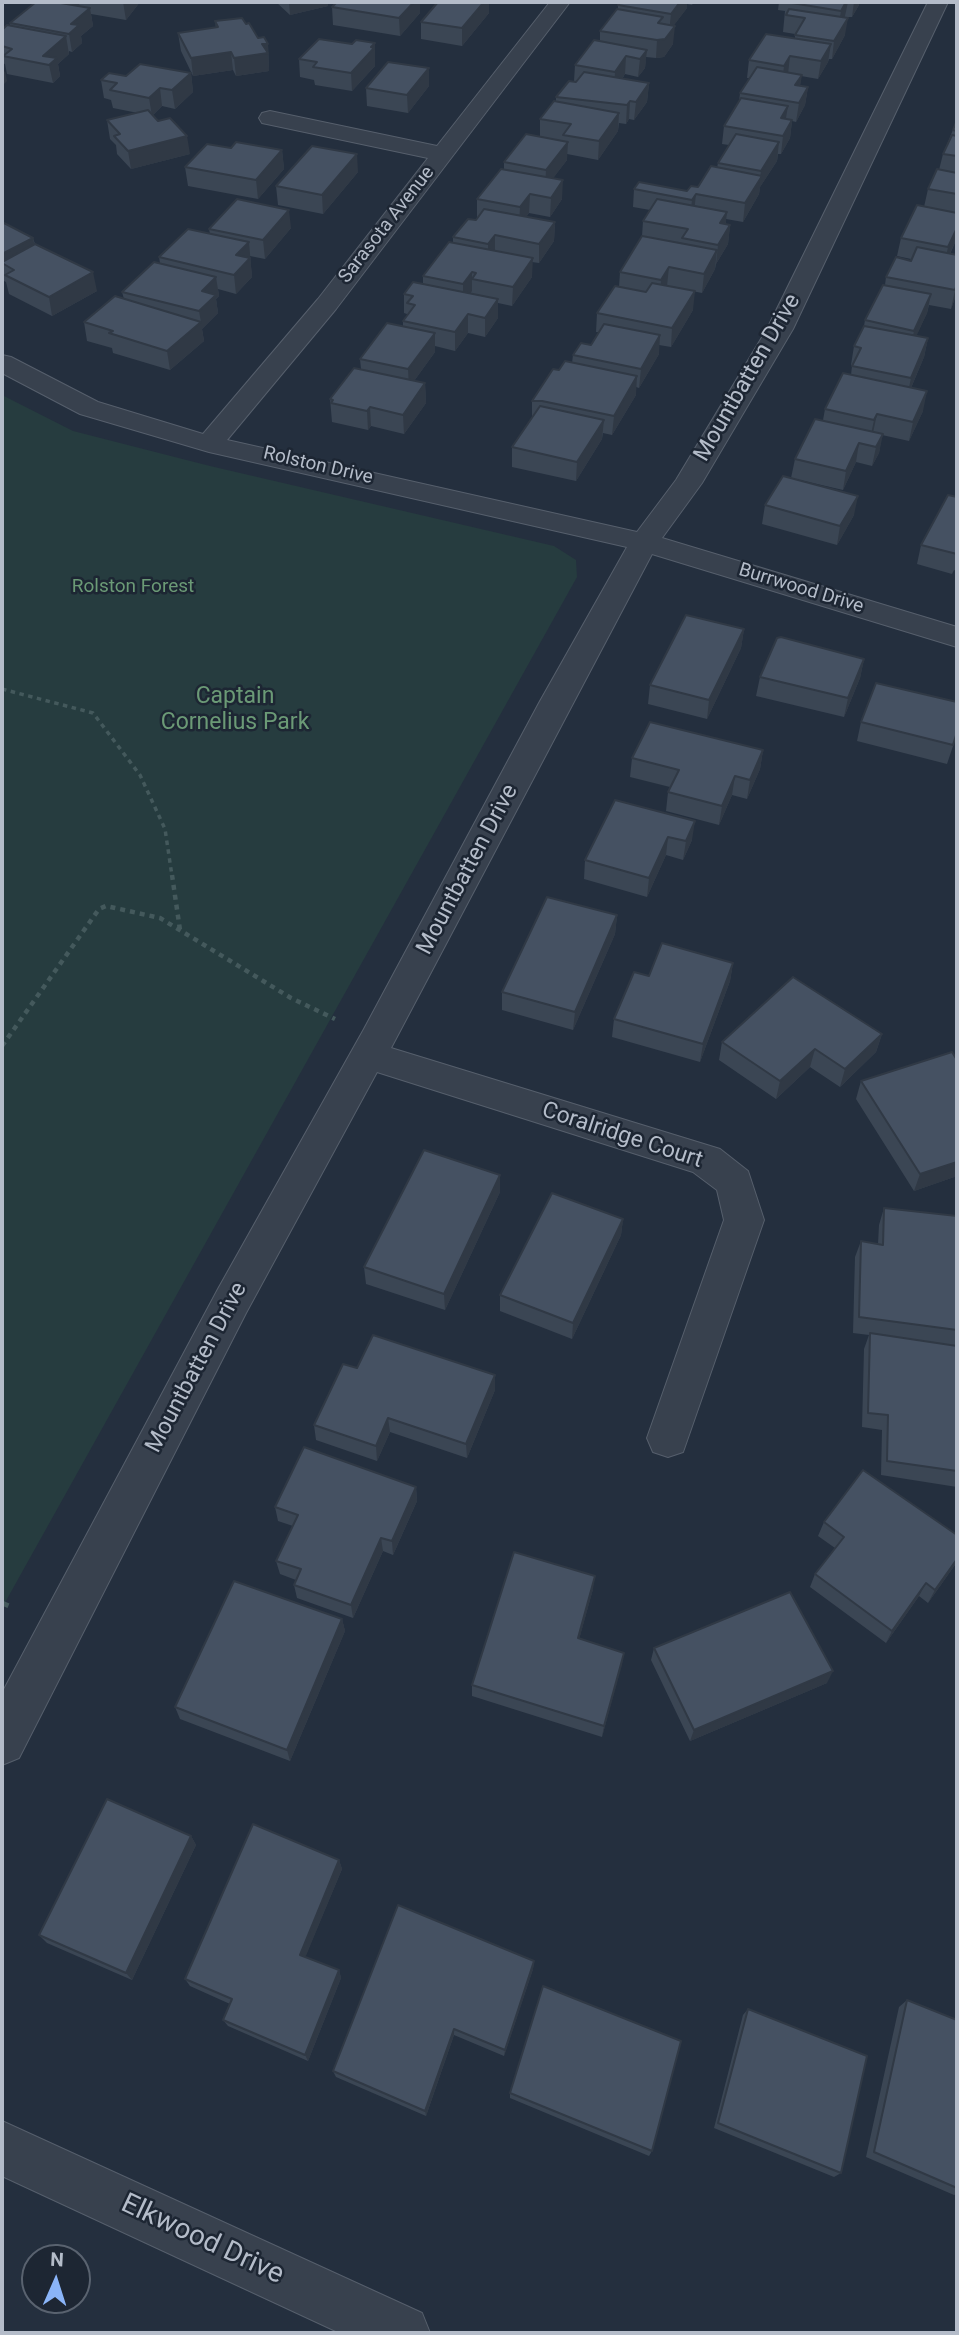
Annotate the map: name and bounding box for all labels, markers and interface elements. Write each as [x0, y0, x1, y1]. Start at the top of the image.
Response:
street label: Sarasota Avenue [334, 162, 440, 288]
street label: Mountbatten Drive [689, 289, 807, 467]
street label: Rolston Drive [261, 442, 375, 490]
street label: Burrwood Drive [736, 559, 866, 619]
park label: Rolston Forest [72, 576, 194, 598]
park label: Captain Cornelius Park [161, 683, 309, 737]
street label: Mountbatten Drive [411, 780, 525, 960]
street label: Coralridge Court [538, 1097, 706, 1175]
street label: Mountbatten Drive [140, 1278, 254, 1458]
street label: Elkwood Drive [115, 2188, 289, 2292]
north arrow [21, 2244, 91, 2314]
text: N [50, 2248, 64, 2271]

